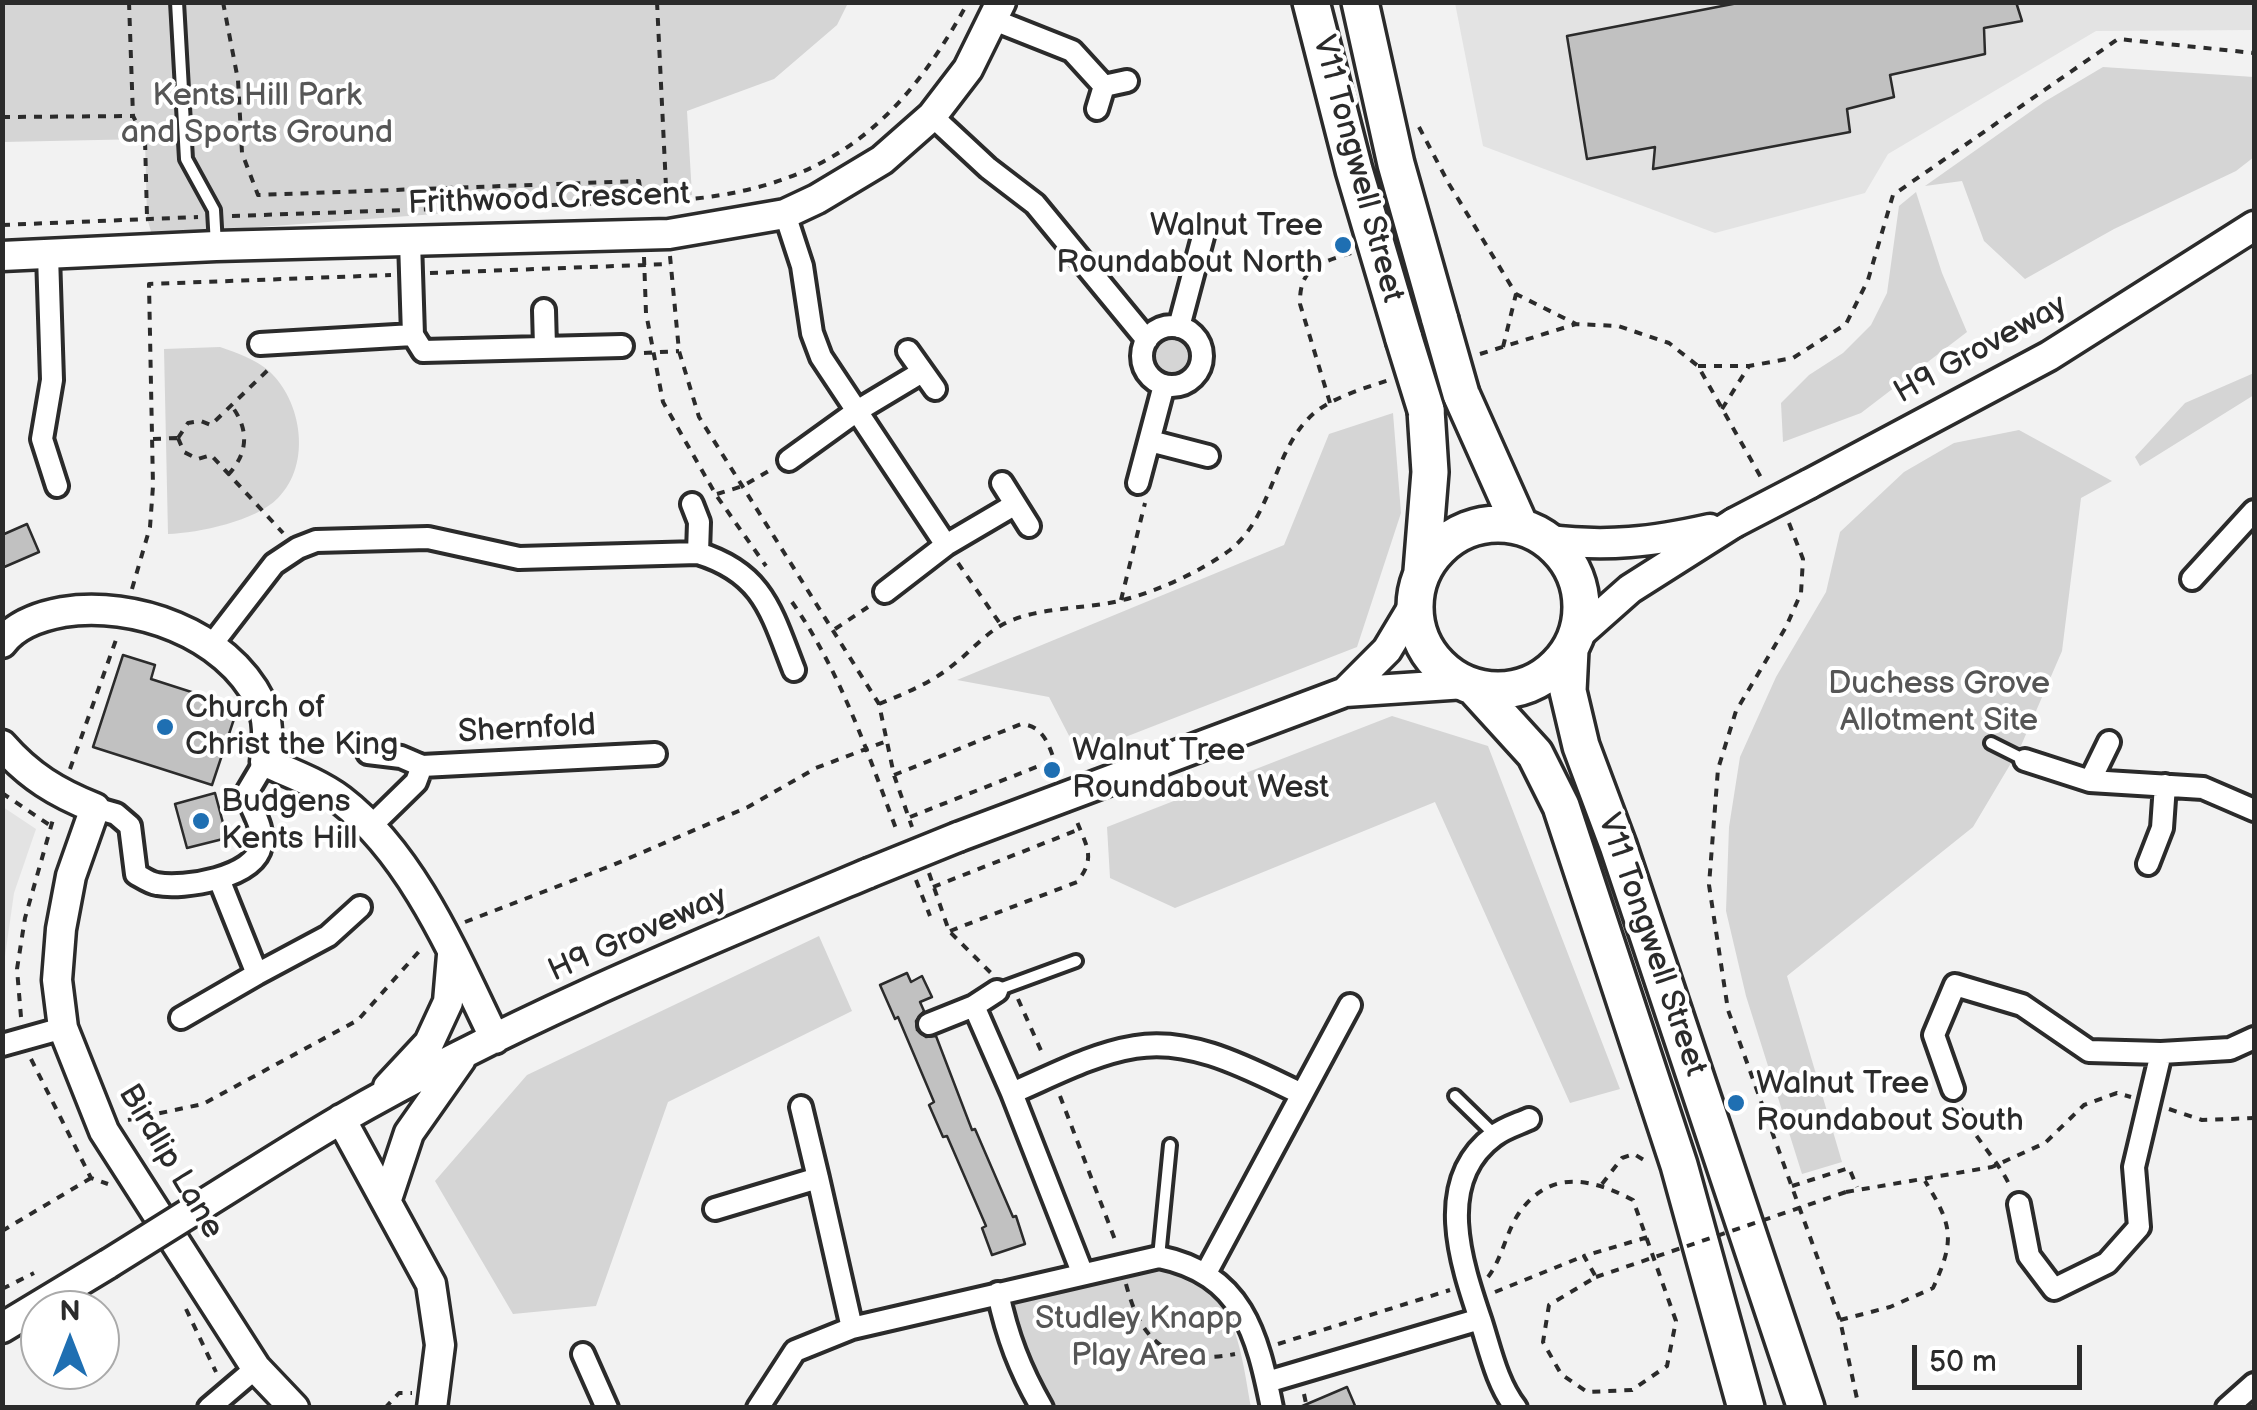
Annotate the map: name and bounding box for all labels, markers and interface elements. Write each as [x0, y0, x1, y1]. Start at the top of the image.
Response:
street label: V11 Tongwell Street [1303, 31, 1411, 307]
park label: Kents Hill Park and Sports Ground [121, 78, 393, 153]
street label: Frithwood Crescent [407, 176, 691, 224]
place label: Walnut Tree Roundabout North [1056, 208, 1323, 283]
marker: Walnut Tree Roundabout North [1332, 234, 1354, 256]
street label: H9 Groveway [1888, 287, 2074, 413]
park label: Duchess Grove Allotment Site [1828, 666, 2050, 741]
place label: Church of Christ the King [185, 690, 399, 765]
street label: Shernfold [457, 707, 597, 753]
marker: Church of Christ the King [154, 716, 176, 738]
place label: Walnut Tree Roundabout West [1072, 733, 1329, 808]
marker: Walnut Tree Roundabout West [1041, 759, 1063, 781]
place label: Budgens Kents Hill [221, 784, 357, 859]
street label: V11 Tongwell Street [1588, 809, 1714, 1081]
marker: Budgens Kents Hill [190, 810, 212, 832]
street label: H9 Groveway [543, 879, 733, 991]
place label: Walnut Tree Roundabout South [1756, 1066, 2024, 1141]
street label: Birdlip Lane [109, 1078, 231, 1246]
marker: Walnut Tree Roundabout South [1725, 1092, 1747, 1114]
north arrow [20, 1290, 120, 1390]
text: N [59, 1295, 81, 1328]
park label: Studley Knapp Play Area [1035, 1301, 1243, 1376]
scale bar [1917, 1325, 2087, 1387]
text: 50 m [1929, 1344, 1997, 1380]

